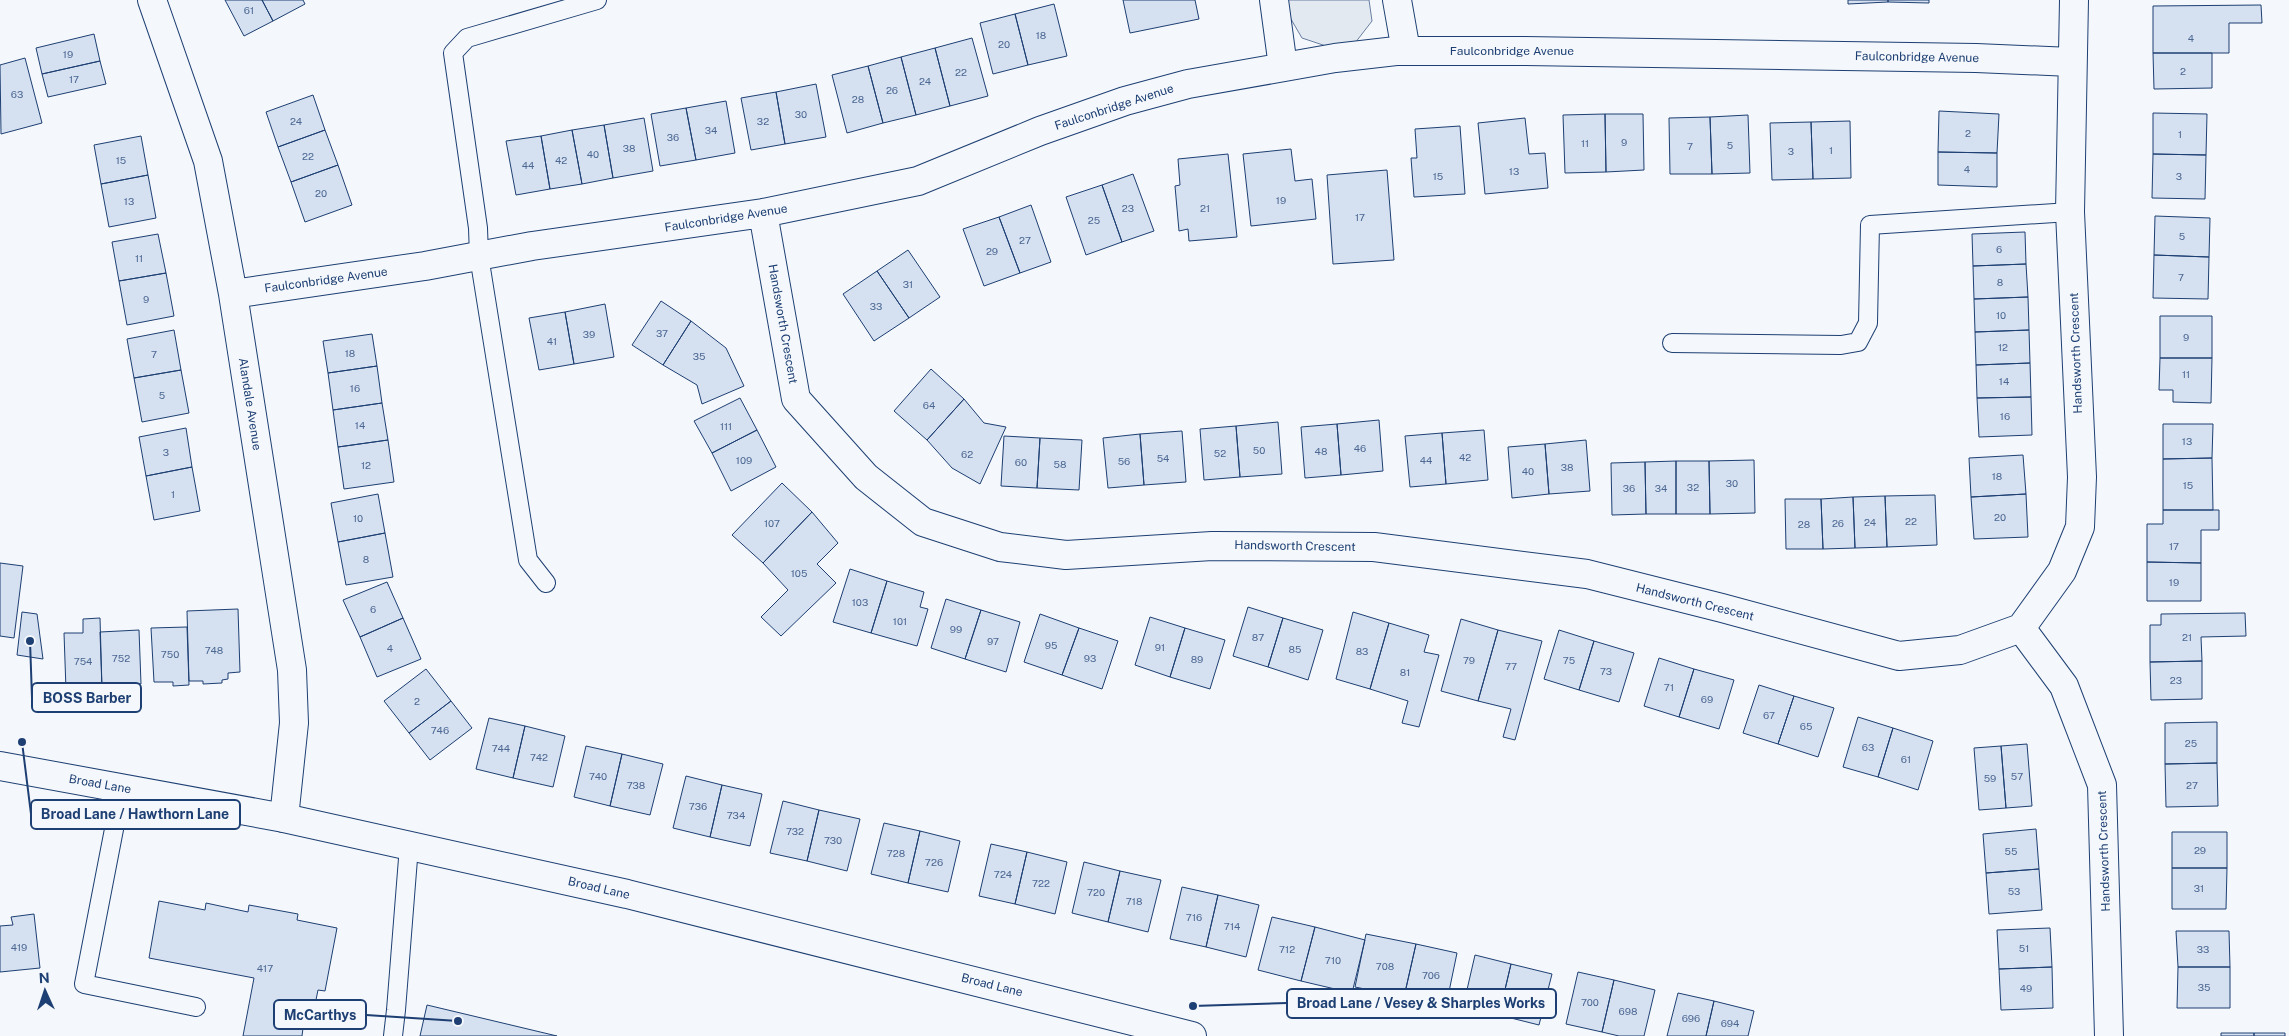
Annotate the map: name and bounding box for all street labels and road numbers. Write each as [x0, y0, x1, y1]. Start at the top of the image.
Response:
street label: Faulconbridge Avenue [1450, 44, 1574, 58]
street label: Faulconbridge Avenue [1855, 49, 1979, 65]
street label: Faulconbridge Avenue [1053, 81, 1175, 133]
street label: Faulconbridge Avenue [664, 201, 789, 235]
street label: Handsworth Crescent [766, 263, 800, 385]
street label: Faulconbridge Avenue [263, 264, 389, 296]
street label: Handsworth Crescent [2067, 292, 2085, 414]
street label: Alandale Avenue [236, 357, 264, 452]
street label: Handsworth Crescent [1234, 538, 1356, 554]
street label: Handsworth Crescent [1634, 581, 1756, 624]
street label: Broad Lane [68, 772, 133, 796]
street label: Handsworth Crescent [2095, 790, 2113, 912]
street label: Broad Lane [567, 874, 632, 902]
street label: Broad Lane [960, 971, 1025, 999]

